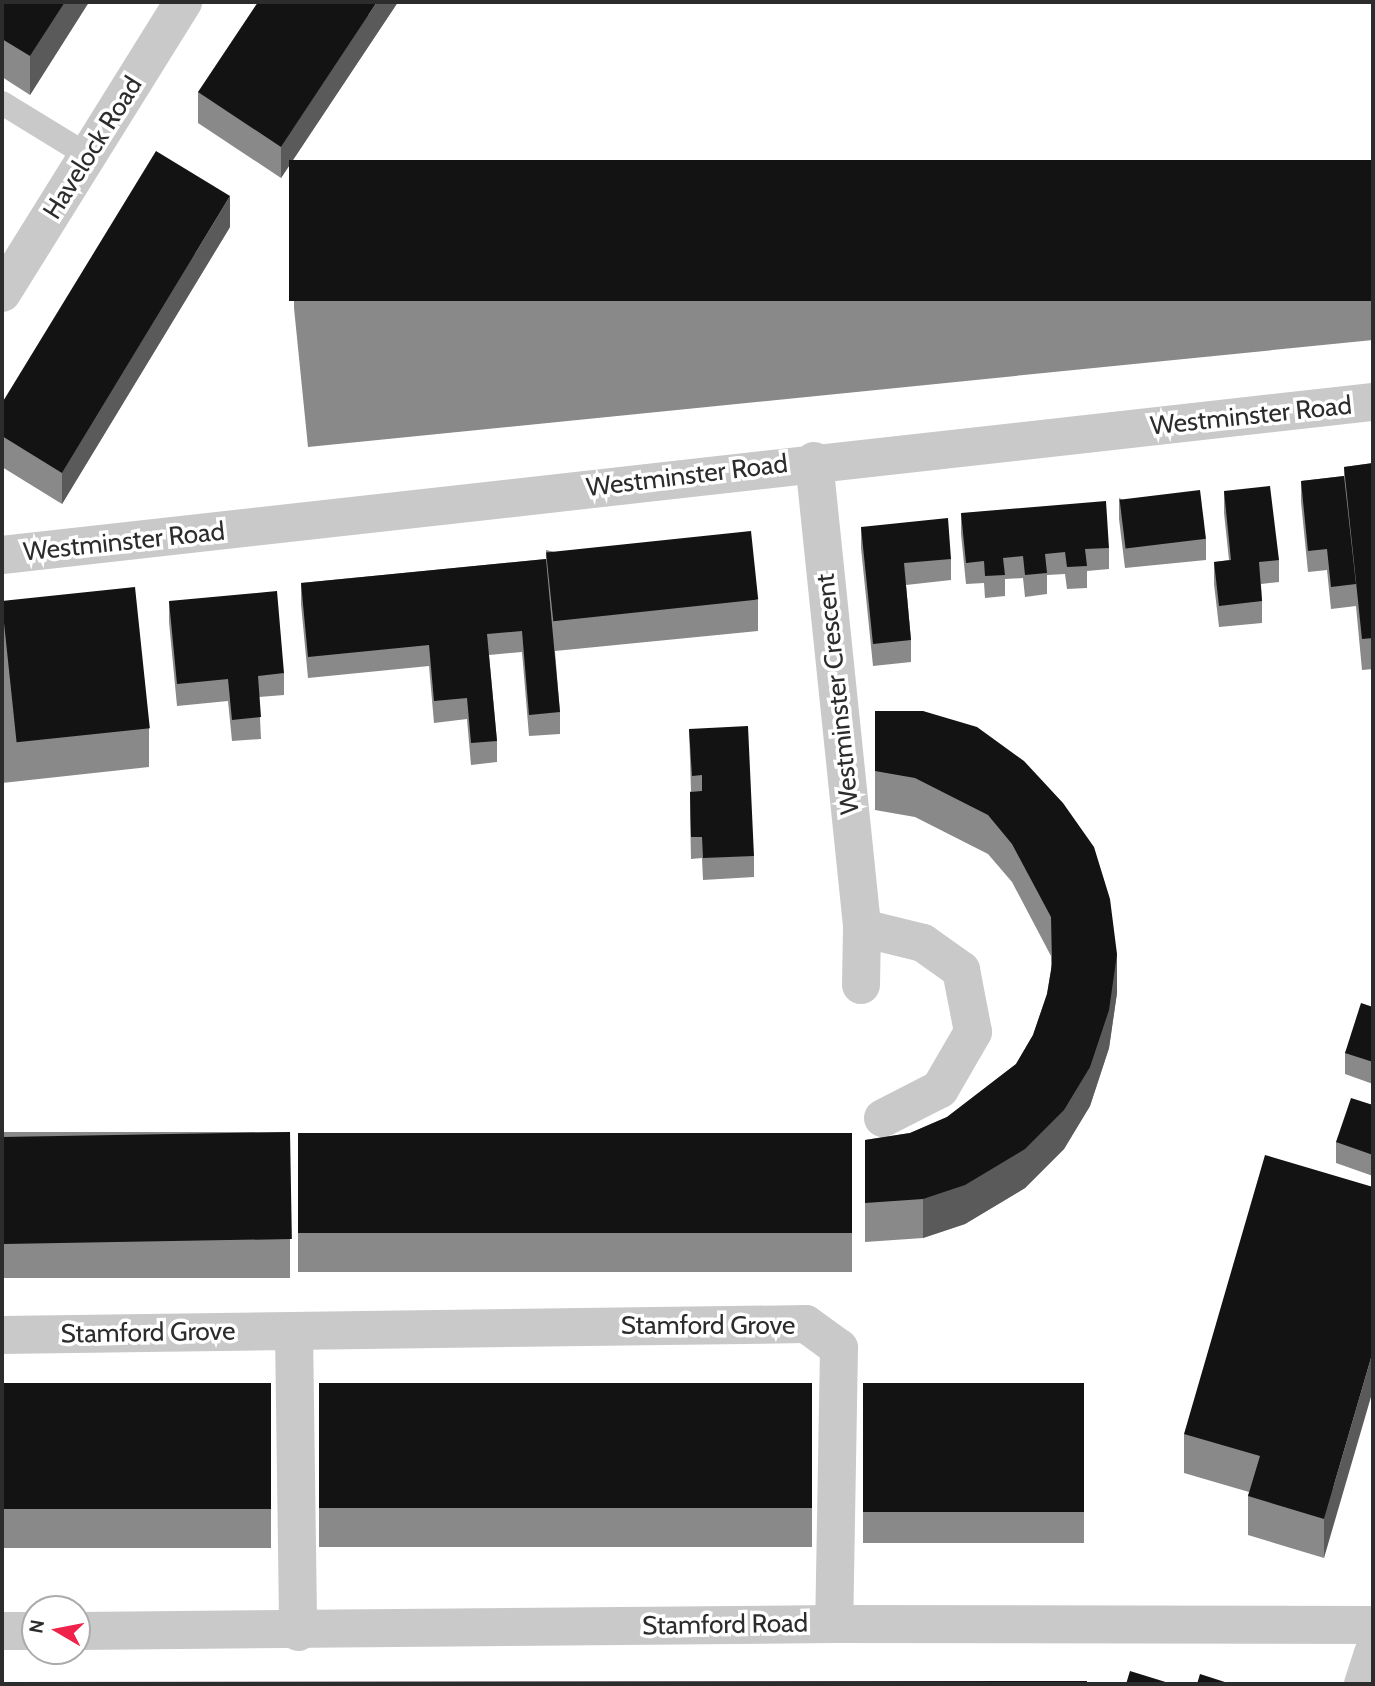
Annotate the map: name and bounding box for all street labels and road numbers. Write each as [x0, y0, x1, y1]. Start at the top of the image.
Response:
street label: Havelock Road [37, 71, 149, 225]
street label: Westminster Road [1149, 390, 1353, 442]
street label: Westminster Road [585, 448, 789, 504]
street label: Westminster Road [22, 516, 226, 568]
street label: Westminster Crescent [810, 572, 866, 816]
street label: Stamford Grove [621, 1310, 795, 1342]
street label: Stamford Grove [60, 1316, 236, 1350]
street label: Stamford Road [642, 1608, 808, 1642]

